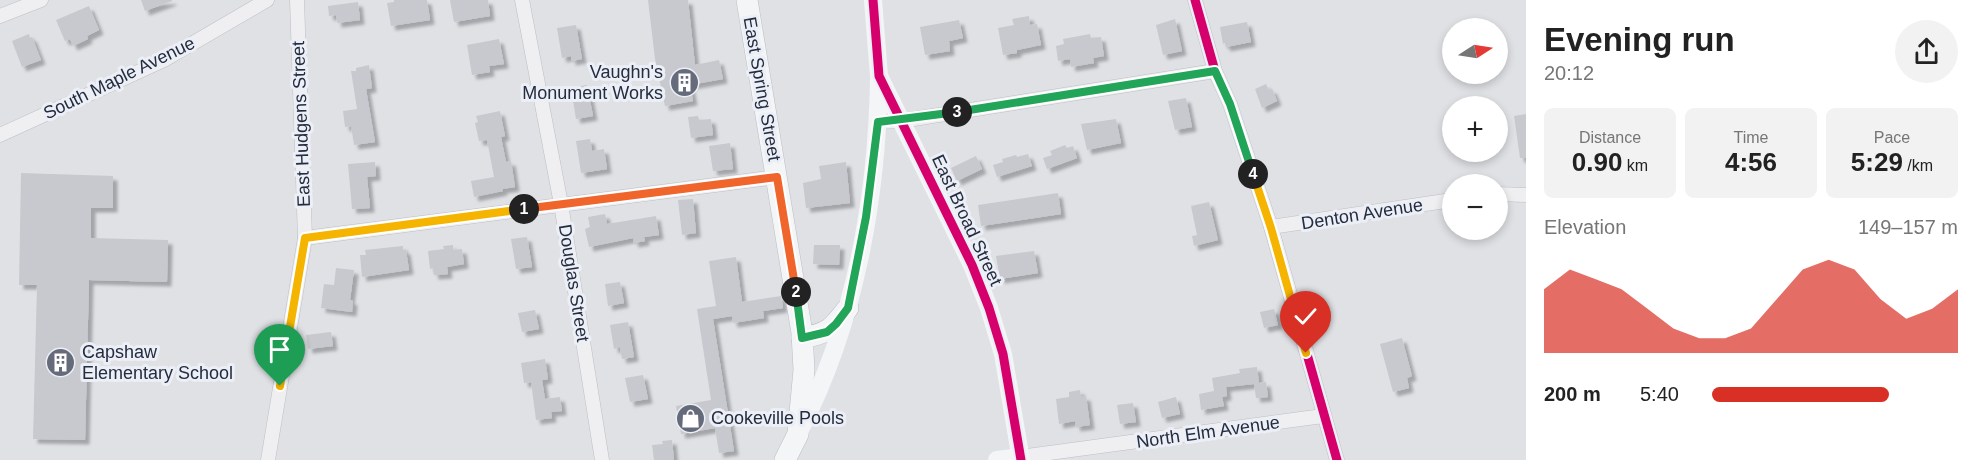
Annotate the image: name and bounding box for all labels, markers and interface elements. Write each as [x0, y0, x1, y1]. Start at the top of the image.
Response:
street label: East Spring Street [739, 15, 785, 163]
north arrow [1442, 18, 1508, 84]
map controls [1442, 18, 1508, 240]
button: share [1895, 20, 1958, 83]
text: Evening run [1544, 21, 1735, 58]
street label: South Maple Avenue [40, 33, 198, 123]
street label: East Hudgens Street [288, 41, 314, 207]
place label: Vaughn's Monument Works [522, 62, 663, 103]
text: 20:12 [1544, 62, 1594, 84]
building icon: Vaughn's Monument Works [668, 66, 700, 98]
button: + [1442, 96, 1508, 162]
pin: 3 [942, 97, 972, 127]
text: 3 [953, 103, 961, 120]
text: Distance [1579, 129, 1641, 146]
text: Time [1734, 129, 1768, 146]
text: Pace [1874, 129, 1910, 146]
text: 0.90 [1572, 147, 1622, 177]
text: 4:56 [1725, 147, 1777, 177]
text: 5:29 [1851, 147, 1903, 177]
street label: East Broad Street [928, 151, 1006, 289]
text: km [1622, 157, 1648, 174]
text: /km [1903, 157, 1933, 174]
pin: 4 [1238, 159, 1268, 189]
text: 4 [1249, 165, 1257, 182]
button: − [1442, 174, 1508, 240]
pin: 1 [509, 194, 539, 224]
street label: Denton Avenue [1300, 195, 1424, 233]
text: 1 [520, 200, 528, 217]
text: Elevation [1544, 216, 1626, 238]
text: 149–157 m [1858, 216, 1958, 238]
street label: Douglas Street [555, 223, 593, 343]
pin: 2 [781, 277, 811, 307]
text: 2 [792, 283, 800, 300]
pin [1280, 291, 1331, 353]
icon: check [1289, 300, 1322, 333]
pin [254, 324, 305, 386]
icon: arrive [263, 333, 296, 366]
place label: Capshaw Elementary School [82, 342, 233, 383]
building icon: Capshaw Elementary School [45, 346, 77, 378]
text: 200 m [1544, 383, 1601, 405]
text: 5:40 [1640, 383, 1679, 405]
shop icon: Cookeville Pools [674, 402, 706, 434]
place label: Cookeville Pools [711, 408, 844, 428]
street label: North Elm Avenue [1135, 412, 1281, 452]

